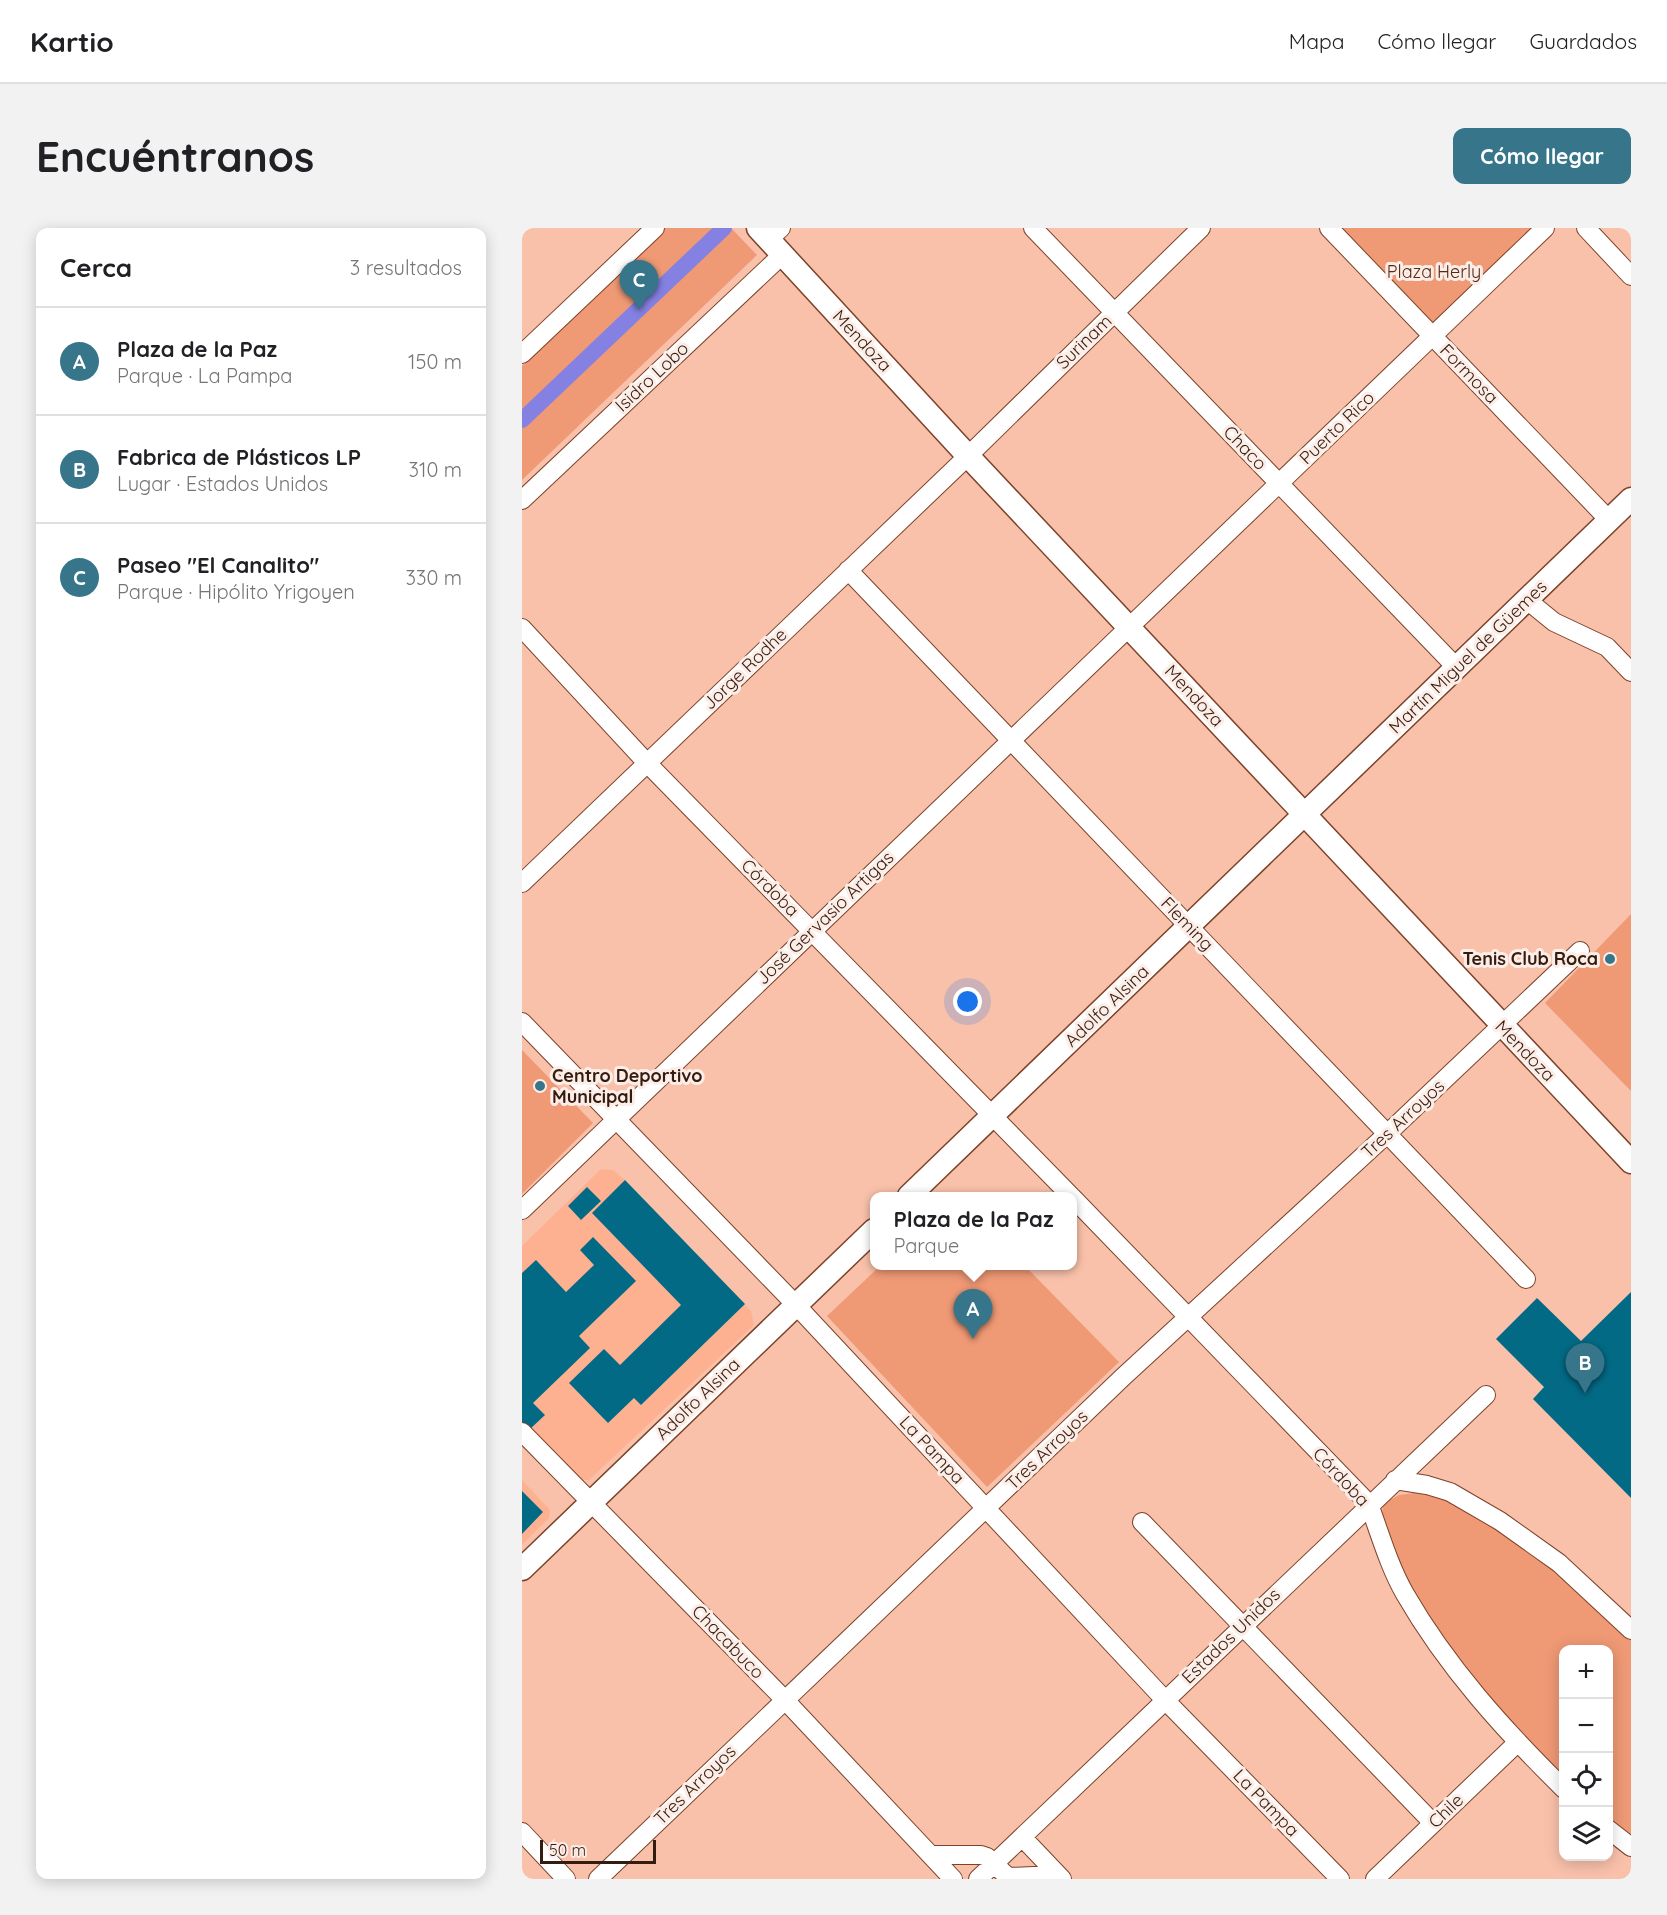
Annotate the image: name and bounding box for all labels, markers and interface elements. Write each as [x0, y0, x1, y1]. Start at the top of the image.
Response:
text: Kartio [30, 24, 114, 59]
text: Mapa [1289, 28, 1344, 54]
text: Cómo llegar [1377, 28, 1496, 54]
text: Guardados [1529, 28, 1637, 54]
button: Cómo llegar [1453, 128, 1631, 184]
text: Encuéntranos [36, 130, 314, 183]
text: Cerca [60, 251, 132, 284]
text: 3 resultados [350, 255, 462, 280]
pin: C [620, 260, 658, 310]
park label: Plaza Herly [1387, 260, 1481, 283]
street label: Mendoza [828, 305, 897, 377]
street label: Surinam [1051, 309, 1116, 374]
text: Plaza de la Paz [117, 335, 277, 363]
street label: Isidro Lobo [610, 337, 693, 417]
street label: Formosa [1435, 339, 1504, 408]
text: A [73, 349, 86, 374]
text: 150 m [408, 349, 462, 374]
text: Parque · La Pampa [117, 363, 292, 388]
street label: Puerto Rico [1294, 386, 1379, 469]
street label: Chaco [1219, 421, 1272, 475]
text: Fabrica de Plásticos LP [117, 443, 361, 471]
text: B [73, 457, 86, 482]
text: 310 m [409, 457, 462, 482]
text: Lugar · Estados Unidos [117, 471, 328, 496]
text: Paseo "El Canalito" [117, 551, 319, 579]
text: C [73, 565, 86, 590]
text: 330 m [405, 565, 462, 590]
street label: Martín Miguel de Güemes [1384, 575, 1552, 738]
text: Parque · Hipólito Yrigoyen [117, 579, 355, 604]
street label: Jorge Rodhe [698, 623, 791, 714]
street label: Mendoza [1160, 660, 1229, 732]
street label: José Gervasio Artigas [751, 846, 898, 989]
street label: Córdoba [736, 854, 804, 922]
street label: Fleming [1156, 892, 1219, 955]
place label: Tenis Club Roca [1462, 947, 1598, 970]
marker: Tenis Club Roca [1603, 952, 1617, 966]
street label: Adolfo Alsina [1060, 960, 1154, 1052]
your location [953, 987, 982, 1016]
street label: Mendoza [1490, 1015, 1560, 1086]
place label: Centro Deportivo Municipal [552, 1064, 703, 1108]
street label: Tres Arroyos [1356, 1074, 1449, 1163]
marker: Centro Deportivo Municipal [533, 1079, 547, 1093]
popup [870, 1192, 1077, 1270]
text: Plaza de la Paz [893, 1205, 1054, 1233]
text: Parque [893, 1233, 959, 1258]
pin: A [954, 1290, 992, 1339]
pin: B [1566, 1344, 1604, 1393]
street label: Adolfo Alsina [651, 1353, 745, 1445]
street label: Tres Arroyos [1001, 1405, 1093, 1494]
street label: La Pampa [895, 1411, 970, 1489]
street label: Córdoba [1308, 1442, 1375, 1511]
street label: Estados Unidos [1177, 1583, 1285, 1688]
street label: Chacabuco [687, 1600, 769, 1684]
map controls [1559, 1645, 1613, 1861]
button: + [1559, 1645, 1613, 1699]
button: − [1559, 1699, 1613, 1753]
street label: Tres Arroyos [649, 1740, 741, 1829]
button: locate [1559, 1753, 1613, 1807]
street label: La Pampa [1228, 1764, 1304, 1841]
street label: Chile [1423, 1788, 1468, 1833]
button: layers [1559, 1807, 1613, 1861]
scale bar [540, 1837, 656, 1864]
text: 50 m [549, 1840, 586, 1860]

